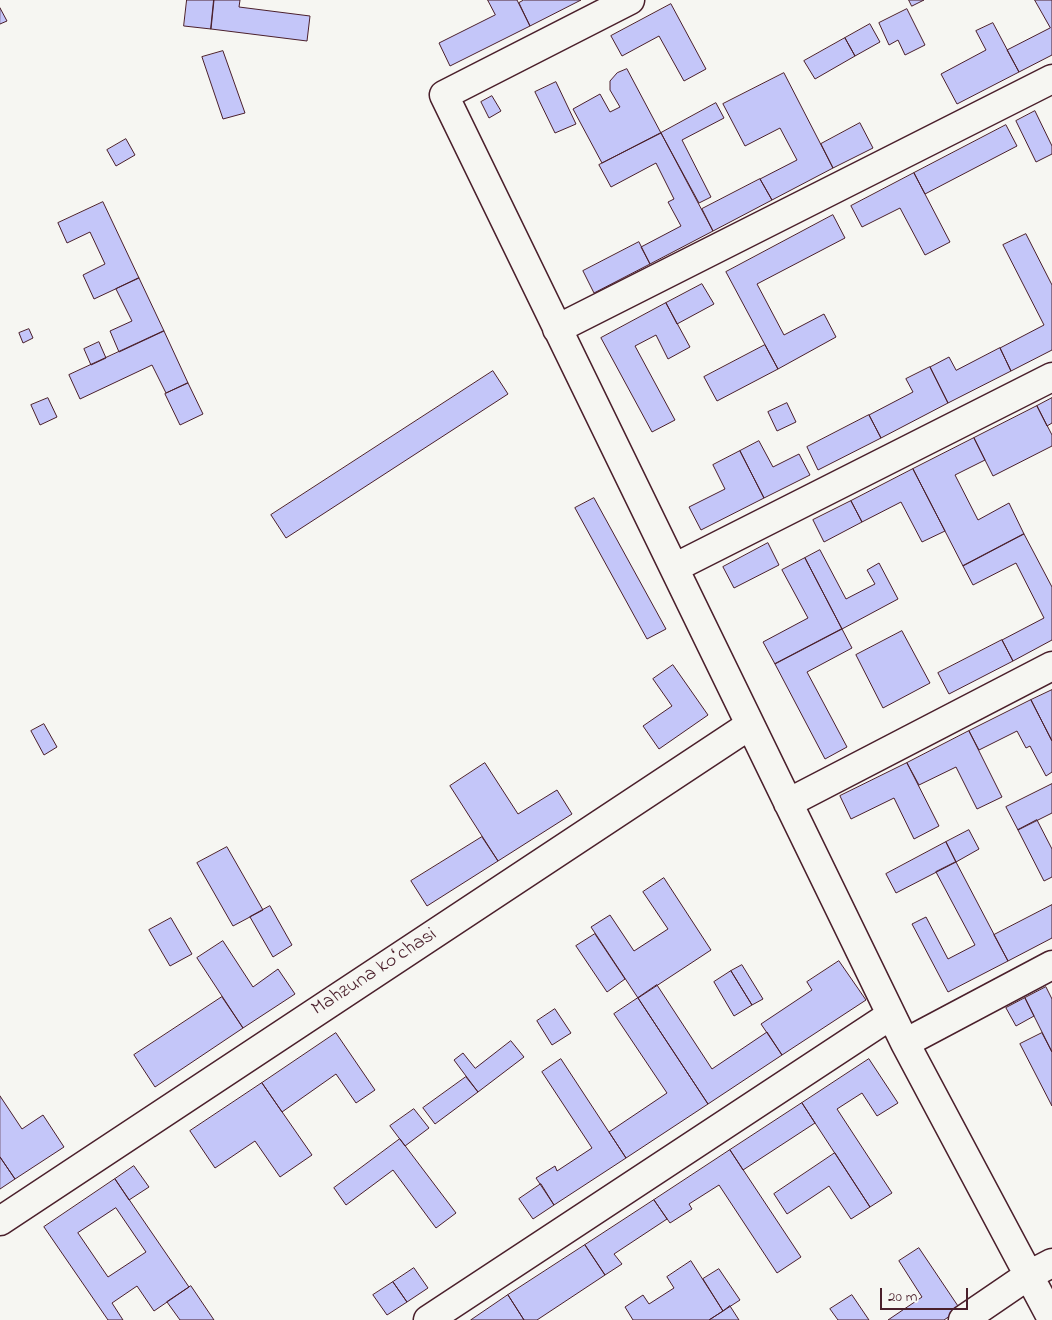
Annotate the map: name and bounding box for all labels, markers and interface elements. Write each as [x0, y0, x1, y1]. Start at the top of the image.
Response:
street label: Mahzuna koʻchasi [308, 924, 442, 1022]
scale bar [882, 1278, 970, 1310]
text: 20 m [888, 1286, 917, 1308]

